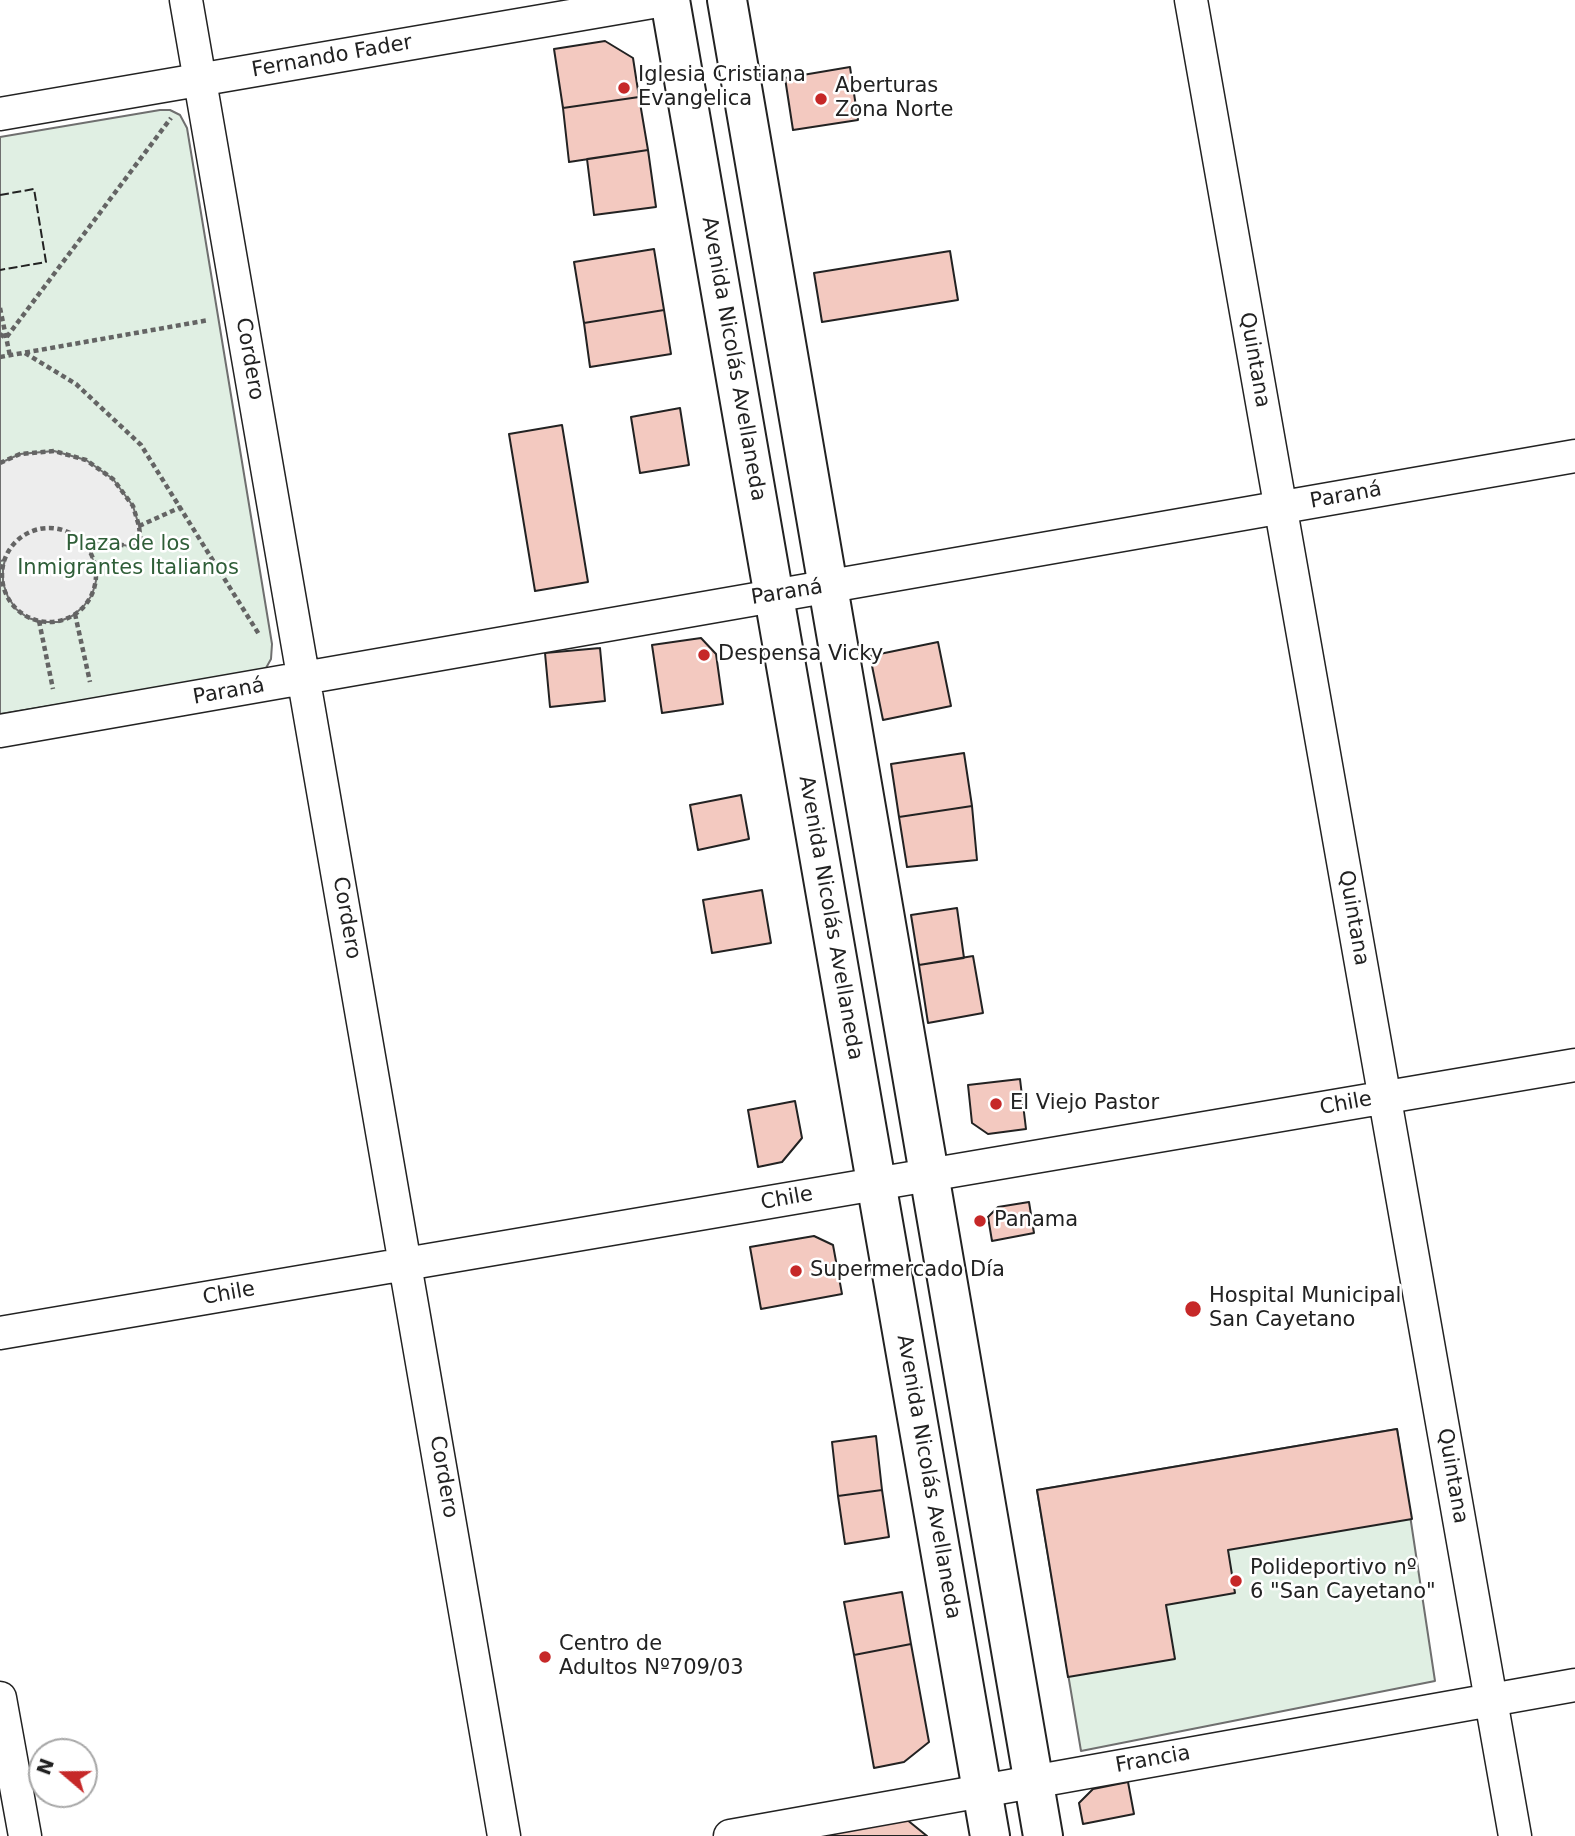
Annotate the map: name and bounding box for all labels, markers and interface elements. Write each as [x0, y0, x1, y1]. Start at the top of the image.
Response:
street label: Fernando Fader [250, 30, 414, 84]
place label: Iglesia Cristiana Evangelica [638, 63, 806, 113]
place label: Aberturas Zona Norte [835, 74, 953, 124]
marker: Iglesia Cristiana Evangelica [616, 80, 632, 96]
marker: Aberturas Zona Norte [813, 91, 829, 107]
street label: Avenida Nicolás Avellaneda [696, 215, 770, 503]
street label: Quintana [1233, 310, 1275, 410]
street label: Cordero [229, 316, 269, 402]
street label: Paraná [1308, 477, 1384, 515]
park label: Plaza de los Inmigrantes Italianos [17, 532, 239, 582]
street label: Paraná [749, 575, 825, 611]
place label: Despensa Vicky [718, 642, 883, 668]
marker: Despensa Vicky [696, 647, 712, 663]
street label: Paraná [191, 673, 267, 711]
street label: Avenida Nicolás Avellaneda [793, 774, 867, 1062]
street label: Quintana [1332, 868, 1374, 968]
street label: Cordero [326, 875, 366, 961]
street label: Chile [1318, 1087, 1374, 1121]
place label: El Viejo Pastor [1010, 1091, 1159, 1117]
marker: El Viejo Pastor [988, 1096, 1004, 1112]
street label: Chile [759, 1182, 815, 1216]
place label: Panama [994, 1208, 1078, 1234]
marker: Panama [972, 1213, 988, 1229]
place label: Supermercado Día [810, 1258, 1005, 1284]
marker: Supermercado Día [788, 1263, 804, 1279]
street label: Chile [201, 1277, 257, 1311]
place label: Hospital Municipal San Cayetano [1209, 1284, 1401, 1334]
marker: Hospital Municipal San Cayetano [1183, 1299, 1203, 1319]
street label: Avenida Nicolás Avellaneda [891, 1333, 965, 1621]
street label: Quintana [1431, 1426, 1473, 1526]
street label: Cordero [423, 1434, 463, 1520]
place label: Polideportivo nº 6 "San Cayetano" [1250, 1556, 1436, 1606]
marker: Polideportivo nº 6 "San Cayetano" [1228, 1573, 1244, 1589]
place label: Centro de Adultos Nº709/03 [559, 1632, 744, 1682]
marker: Centro de Adultos Nº709/03 [537, 1649, 553, 1665]
north arrow [28, 1738, 98, 1808]
street label: Francia [1114, 1741, 1192, 1779]
text: N [32, 1755, 58, 1778]

